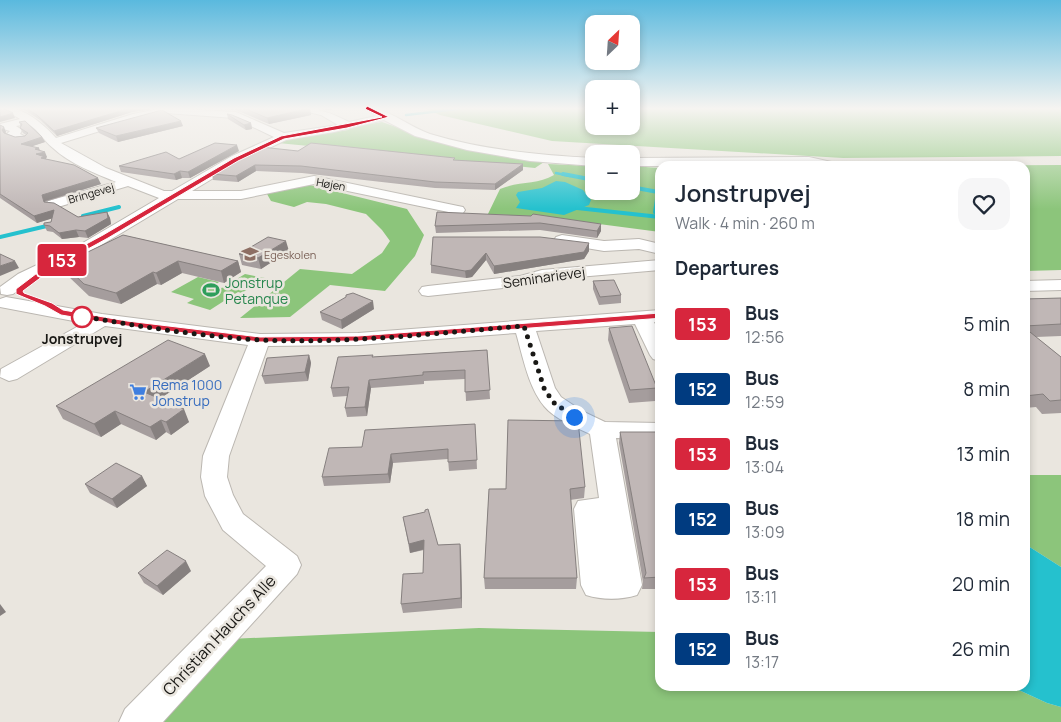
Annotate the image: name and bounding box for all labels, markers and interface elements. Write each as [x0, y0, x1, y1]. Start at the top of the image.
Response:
north arrow [585, 15, 640, 70]
map controls [585, 15, 640, 200]
button: + [585, 80, 640, 135]
button: − [585, 145, 640, 200]
street label: Højen [315, 174, 347, 194]
text: Jonstrupvej [675, 176, 811, 209]
button: heart [958, 178, 1010, 230]
street label: Bringevej [66, 179, 116, 207]
text: Walk · 4 min · 260 m [675, 212, 815, 234]
line badge: 153 [33, 244, 91, 276]
school or university icon: Egeskolen [240, 244, 260, 264]
place label: Egeskolen [264, 247, 316, 262]
text: 153 [48, 248, 76, 272]
text: Departures [675, 255, 779, 281]
street label: Seminarievej [502, 262, 586, 292]
place label: Jonstrup Petanque [225, 273, 288, 308]
sports icon: Jonstrup Petanque [201, 280, 221, 300]
text: Bus [745, 300, 779, 326]
marker: Jonstrupvej [71, 306, 93, 328]
text: 5 min [963, 311, 1010, 337]
text: 153 [688, 312, 717, 336]
text: 12:56 [745, 326, 784, 348]
place label: Jonstrupvej [42, 329, 122, 348]
text: Bus [745, 365, 779, 391]
place label: Rema 1000 Jonstrup [152, 375, 222, 410]
text: 8 min [963, 376, 1010, 402]
text: 152 [688, 377, 717, 401]
supermarket icon: Rema 1000 Jonstrup [128, 382, 148, 402]
text: 12:59 [745, 391, 784, 413]
your location [562, 405, 587, 430]
text: Bus [745, 430, 779, 456]
text: 13 min [956, 441, 1010, 467]
text: 153 [688, 442, 717, 466]
text: 13:04 [745, 456, 784, 478]
text: Bus [745, 495, 779, 521]
text: 18 min [956, 506, 1010, 532]
text: 152 [688, 507, 717, 531]
text: 13:09 [745, 521, 785, 543]
text: Bus [745, 560, 779, 586]
street label: Christian Hauchs Alle [157, 570, 281, 700]
text: 20 min [952, 571, 1010, 597]
text: 153 [688, 572, 717, 596]
text: 13:11 [745, 586, 777, 608]
text: Bus [745, 625, 779, 651]
text: 26 min [952, 636, 1010, 662]
text: 152 [688, 637, 717, 661]
text: 13:17 [745, 651, 779, 673]

